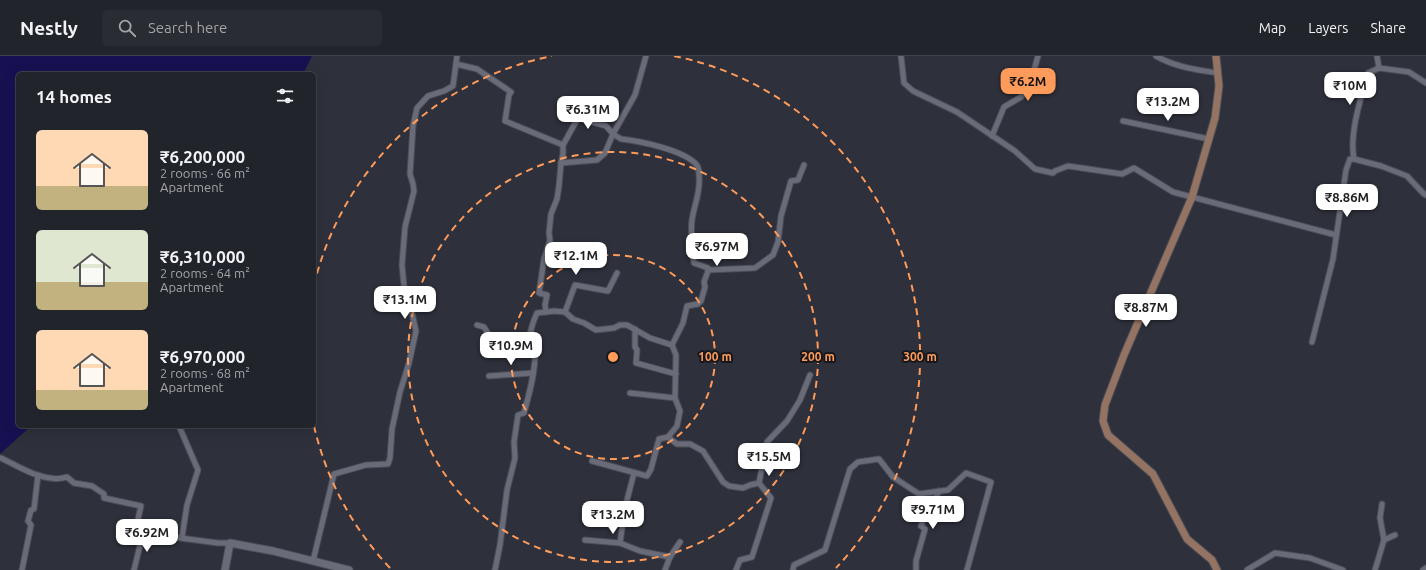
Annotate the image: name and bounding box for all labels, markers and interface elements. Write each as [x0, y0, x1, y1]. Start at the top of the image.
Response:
search box [102, 10, 382, 46]
text: Nestly [20, 17, 78, 39]
icon: search [116, 17, 138, 39]
text: Search here [148, 19, 227, 36]
text: Map [1259, 20, 1286, 36]
text: Layers [1308, 20, 1348, 36]
text: Share [1370, 20, 1406, 36]
pin: ₹6.2M [1000, 68, 1056, 102]
pin: ₹10M [1326, 72, 1374, 106]
text: ₹6.2M [1010, 74, 1046, 88]
text: ₹10M [1333, 78, 1367, 92]
icon: filters [274, 85, 296, 107]
text: 14 homes [36, 87, 112, 106]
pin: ₹13.2M [1135, 88, 1201, 122]
text: ₹13.2M [1146, 94, 1190, 108]
pin: ₹6.31M [555, 96, 621, 130]
text: ₹6.31M [566, 102, 610, 116]
icon: home [68, 146, 116, 194]
text: ₹6,200,000 [160, 147, 245, 166]
text: 2 rooms · 66 m² [160, 166, 250, 180]
text: Apartment [160, 180, 224, 194]
pin: ₹8.86M [1314, 184, 1380, 218]
text: ₹8.86M [1325, 190, 1369, 204]
pin: ₹6.97M [684, 233, 750, 267]
text: ₹6.97M [695, 239, 739, 253]
pin: ₹12.1M [543, 242, 609, 276]
icon: home [68, 246, 116, 294]
text: ₹6,310,000 [160, 247, 245, 266]
text: ₹12.1M [554, 248, 598, 262]
text: 2 rooms · 64 m² [160, 266, 250, 280]
text: Apartment [160, 280, 224, 294]
pin: ₹13.1M [372, 286, 438, 320]
text: ₹13.1M [383, 292, 427, 306]
pin: ₹8.87M [1113, 294, 1179, 328]
text: ₹8.87M [1124, 300, 1168, 314]
pin: ₹10.9M [478, 332, 544, 366]
text: ₹10.9M [489, 338, 533, 352]
icon: home [68, 346, 116, 394]
text: ₹6,970,000 [160, 347, 245, 366]
centre of rings [606, 350, 620, 364]
text: 100 m [698, 350, 732, 363]
text: 200 m [801, 350, 835, 363]
text: 300 m [903, 350, 937, 363]
text: 2 rooms · 68 m² [160, 366, 250, 380]
text: Apartment [160, 380, 224, 394]
pin: ₹15.5M [736, 443, 802, 477]
text: ₹15.5M [747, 449, 791, 463]
pin: ₹9.71M [900, 496, 966, 530]
pin: ₹13.2M [580, 501, 646, 535]
text: ₹9.71M [911, 502, 955, 516]
text: ₹13.2M [591, 507, 635, 521]
pin: ₹6.92M [114, 519, 180, 553]
text: ₹6.92M [125, 525, 169, 539]

